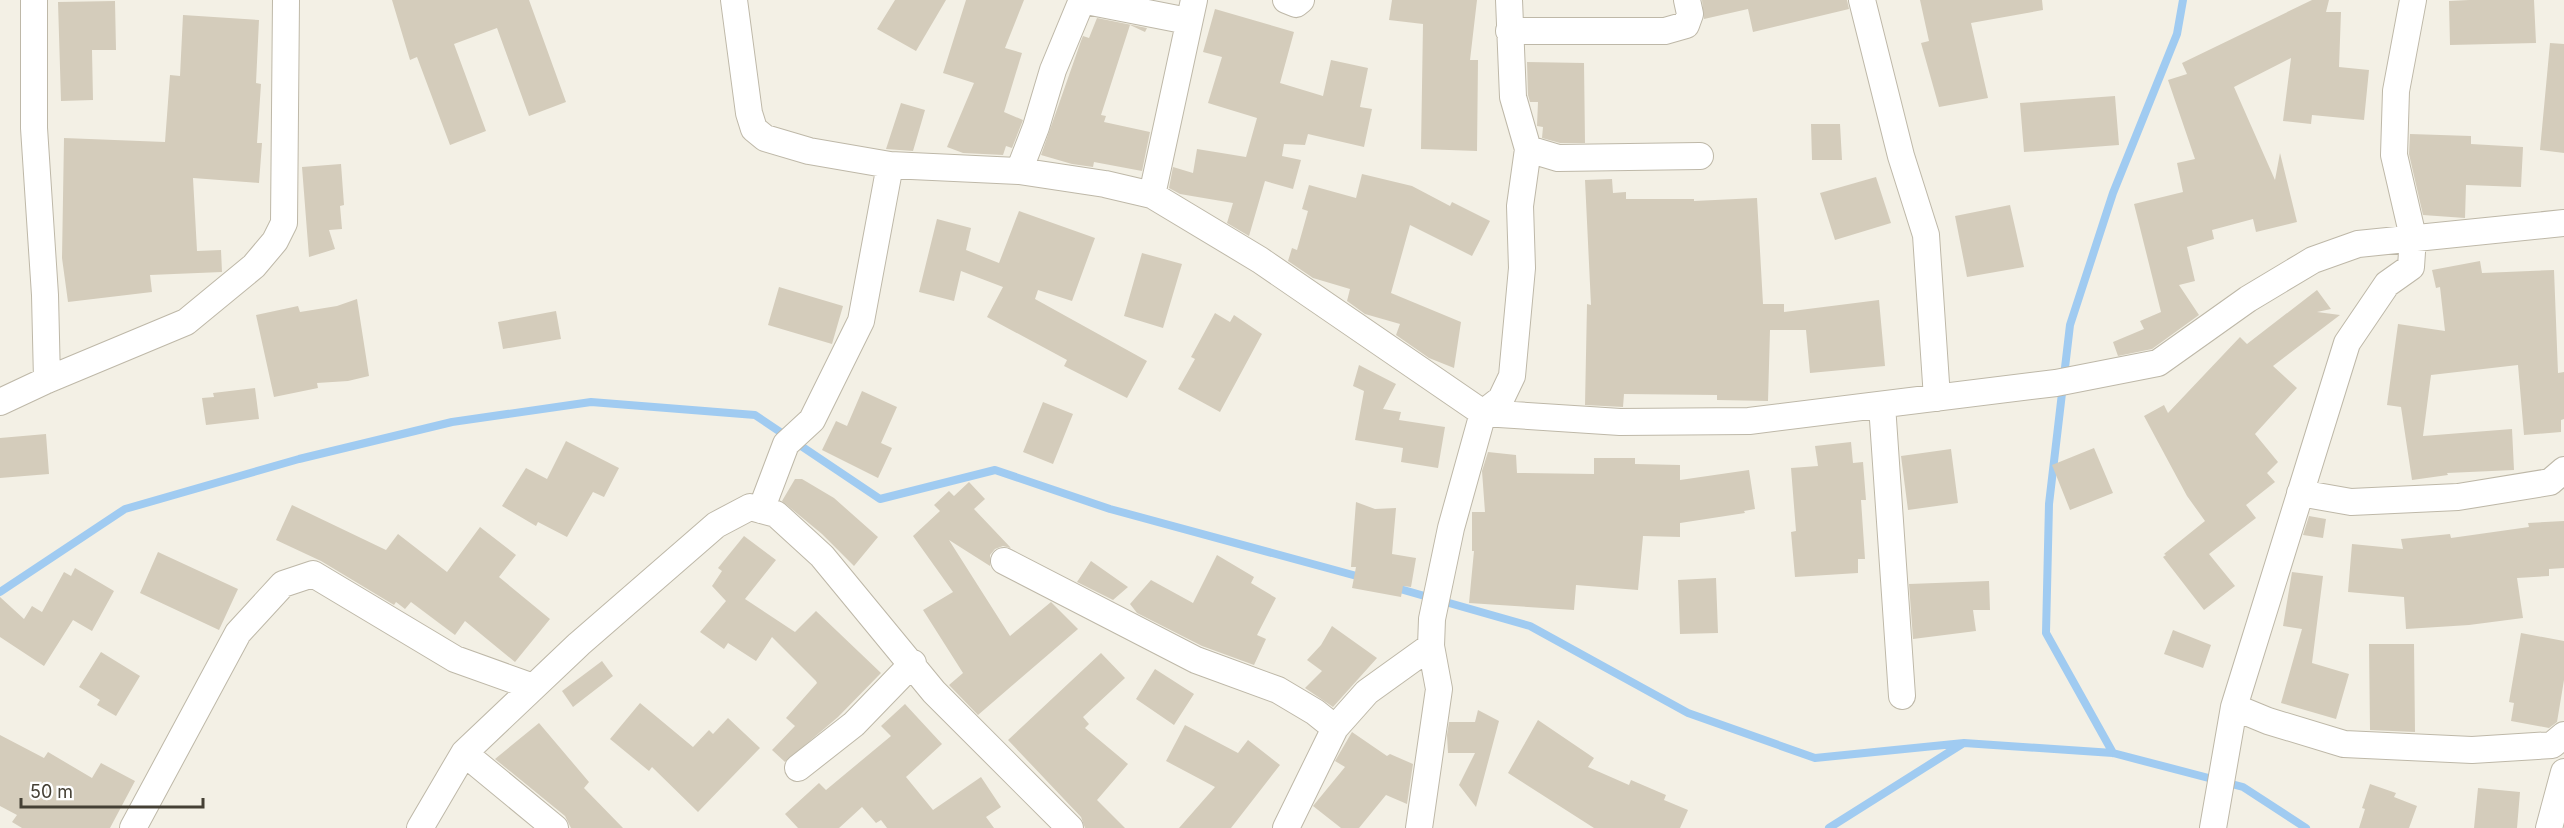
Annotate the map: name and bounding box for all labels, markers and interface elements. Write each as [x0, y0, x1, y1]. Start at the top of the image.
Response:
scale bar [21, 771, 202, 809]
text: 50 m [30, 781, 73, 802]

